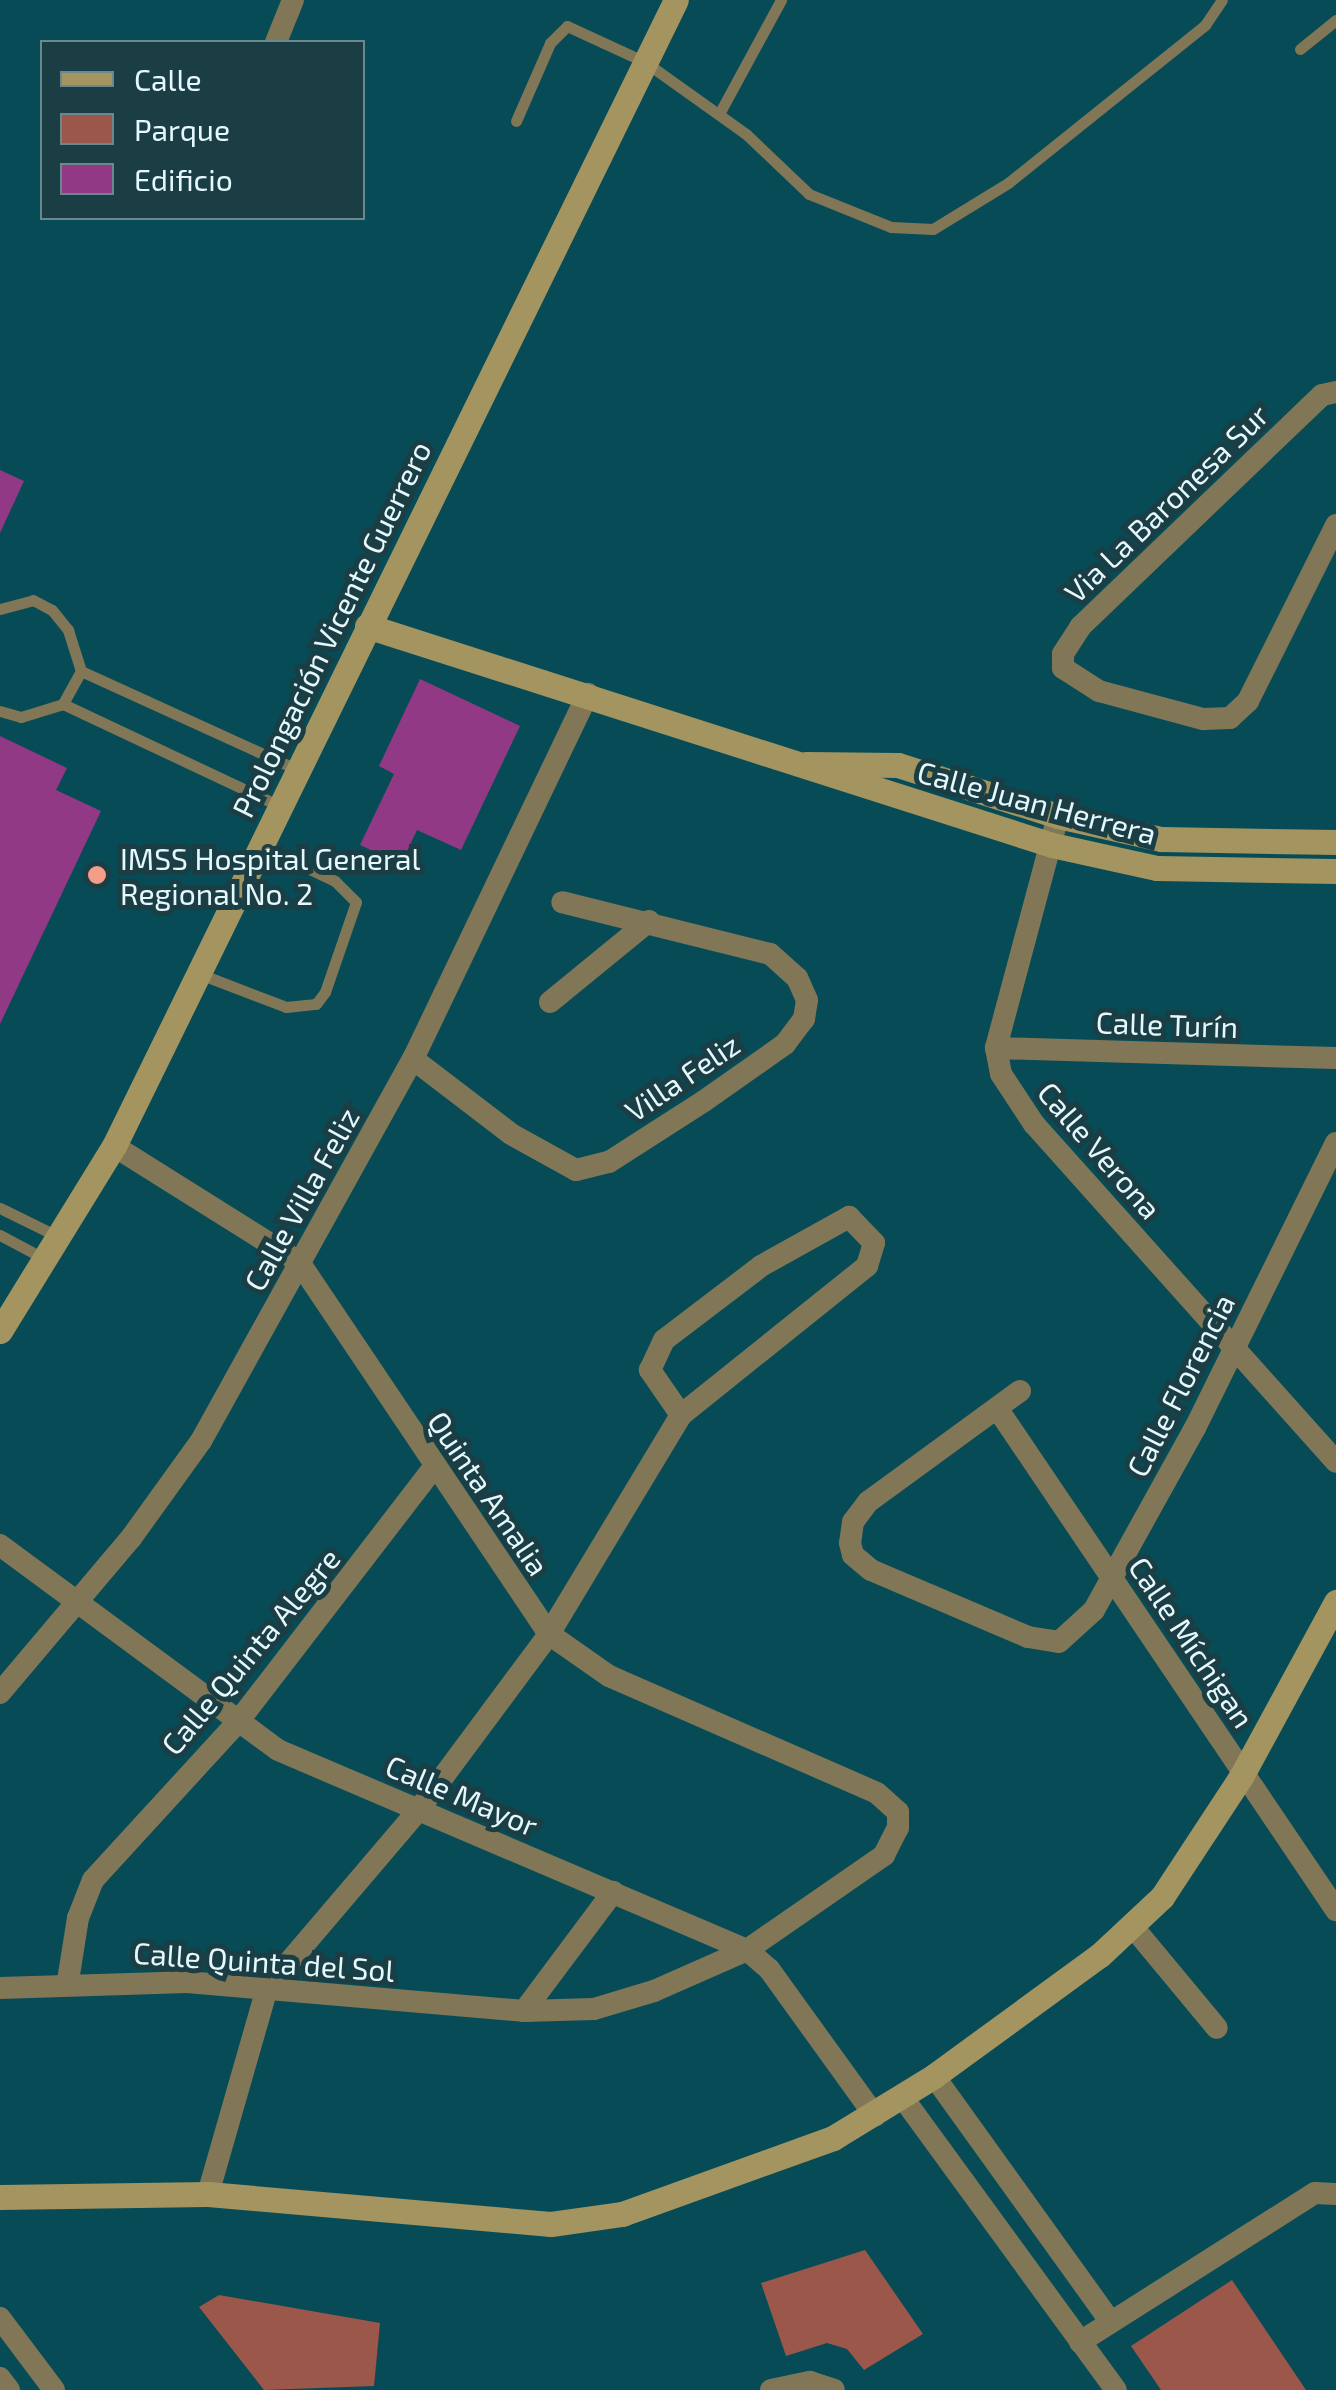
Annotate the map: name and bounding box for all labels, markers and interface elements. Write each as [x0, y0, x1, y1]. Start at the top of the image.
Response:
legend [40, 40, 365, 220]
text: Calle [134, 61, 202, 97]
text: Parque [134, 111, 230, 147]
text: Edificio [134, 161, 233, 197]
street label: Via La Baronesa Sur [1057, 397, 1275, 609]
street label: Prolongación Vicente Guerrero [224, 435, 438, 823]
street label: Calle Juan Herrera [913, 753, 1161, 851]
place label: IMSS Hospital General Regional No. 2 [120, 840, 421, 910]
marker: IMSS Hospital General Regional No. 2 [84, 862, 110, 888]
street label: Calle Turín [1095, 1004, 1239, 1044]
street label: Villa Feliz [618, 1026, 746, 1128]
street label: Calle Verona [1031, 1074, 1169, 1226]
street label: Calle Villa Feliz [236, 1101, 366, 1297]
street label: Calle Florencia [1119, 1288, 1241, 1482]
street label: Quinta Amalia [421, 1404, 557, 1582]
street label: Calle Quinta Alegre [153, 1540, 347, 1762]
street label: Calle Míchigan [1122, 1550, 1262, 1734]
street label: Calle Mayor [381, 1747, 543, 1843]
street label: Calle Quinta del Sol [132, 1934, 396, 1988]

